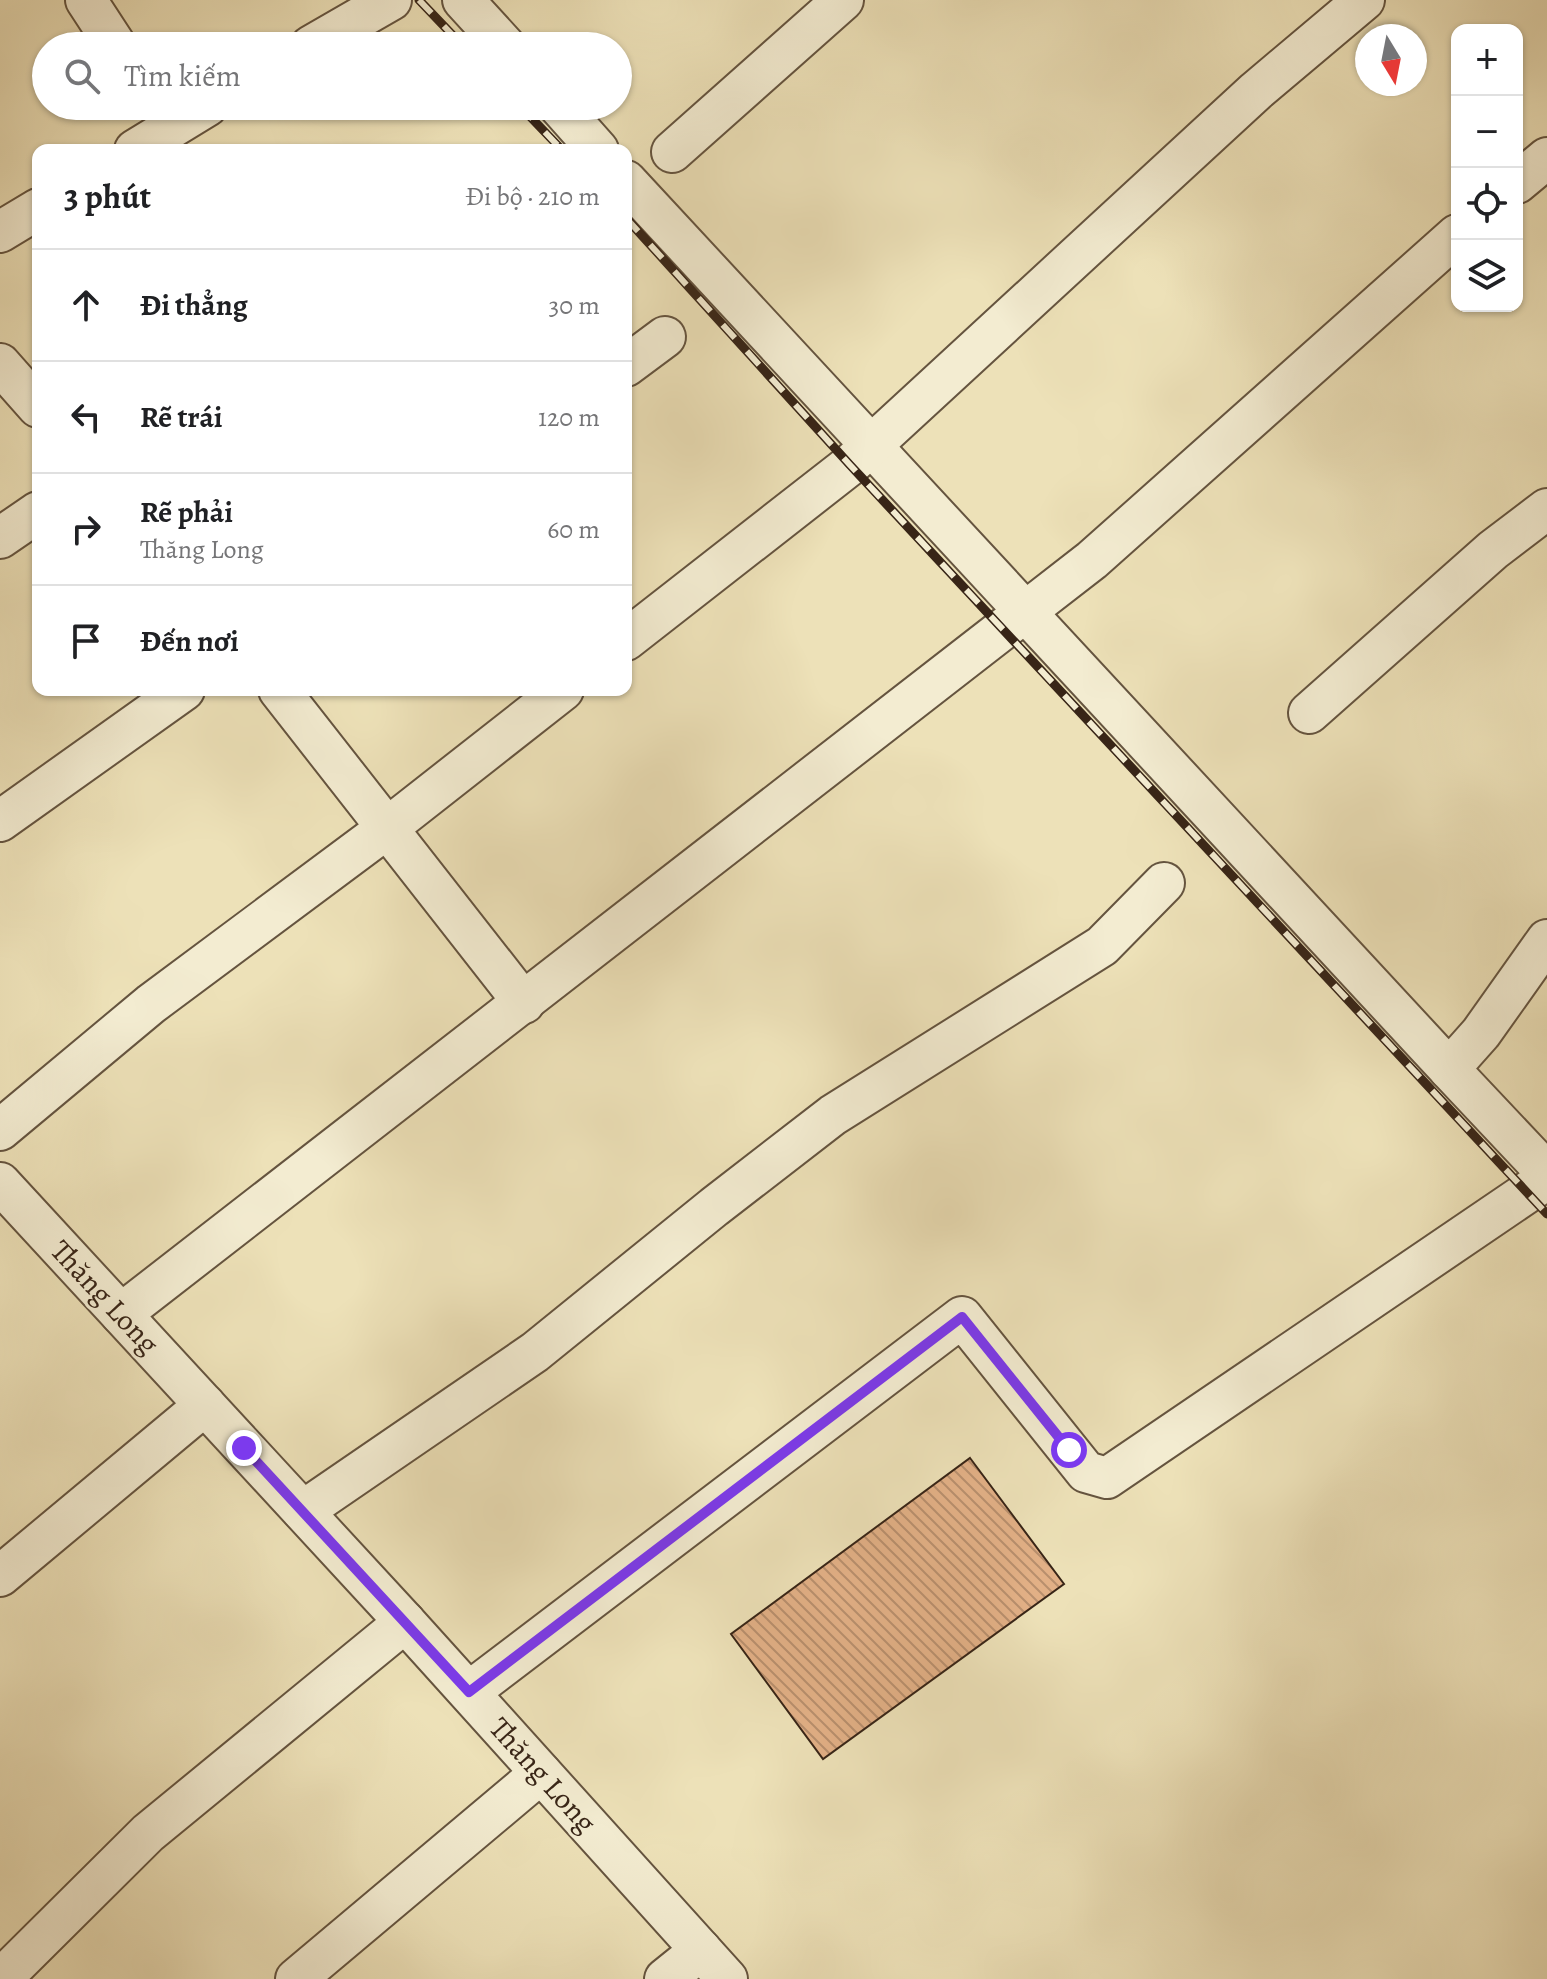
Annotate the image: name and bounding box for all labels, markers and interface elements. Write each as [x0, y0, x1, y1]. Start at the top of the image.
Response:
north arrow [1355, 24, 1427, 96]
map controls [1451, 24, 1523, 312]
button: + [1451, 24, 1523, 96]
search box [32, 32, 632, 120]
icon: search [60, 54, 104, 98]
text: Tìm kiếm [124, 56, 241, 96]
button: − [1451, 96, 1523, 168]
button: locate [1451, 168, 1523, 240]
text: 3 phút [64, 173, 151, 220]
text: Đi bộ · 210 m [466, 179, 600, 214]
button: layers [1451, 240, 1523, 312]
icon: ahead [64, 283, 108, 327]
text: Đi thẳng [140, 285, 248, 325]
text: 30 m [549, 288, 600, 323]
icon: left [64, 395, 108, 439]
text: Rẽ trái [140, 397, 223, 437]
text: 120 m [538, 400, 600, 435]
text: Rẽ phải [140, 492, 233, 532]
icon: right [64, 507, 108, 551]
text: 60 m [547, 512, 600, 547]
text: Thăng Long [140, 532, 264, 567]
icon: arrive [64, 619, 108, 663]
text: Đến nơi [140, 621, 239, 661]
street label: Thăng Long [42, 1231, 168, 1363]
route end [226, 1430, 262, 1466]
route start [1051, 1432, 1087, 1468]
street label: Thăng Long [480, 1709, 606, 1841]

